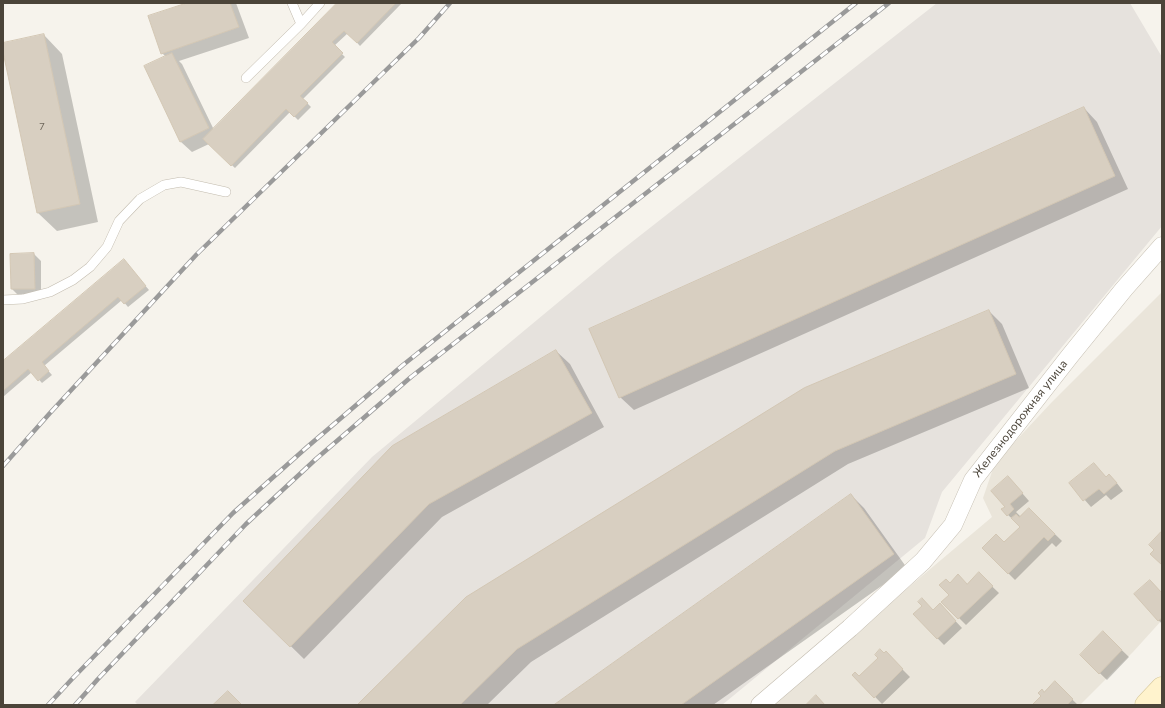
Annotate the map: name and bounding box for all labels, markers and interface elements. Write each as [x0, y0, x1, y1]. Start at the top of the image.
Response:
house number: 7 [39, 122, 45, 134]
street label: Железнодорожная улица [971, 357, 1071, 481]

